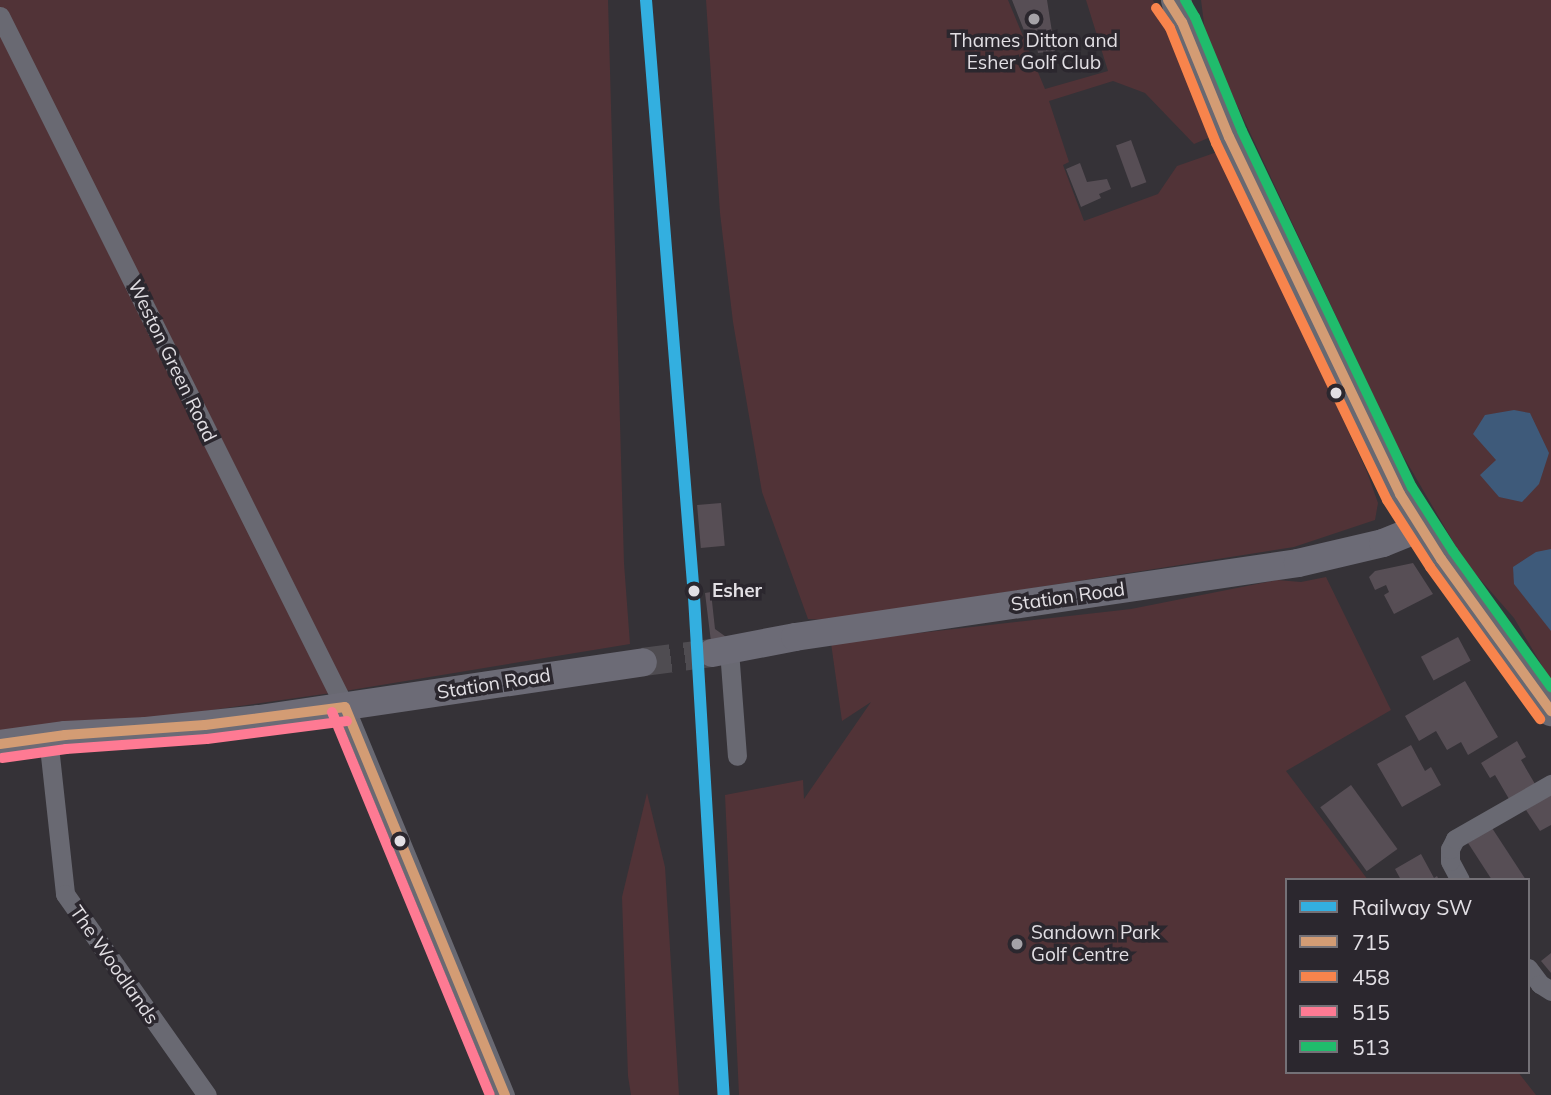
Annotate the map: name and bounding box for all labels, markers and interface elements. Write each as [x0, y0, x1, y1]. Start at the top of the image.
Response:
marker: Thames Ditton and Esher Golf Club [1026, 11, 1042, 27]
place label: Thames Ditton and Esher Golf Club [950, 30, 1118, 74]
street label: Weston Green Road [123, 276, 221, 446]
unlabelled marker [1329, 386, 1343, 400]
street label: Station Road [1010, 578, 1126, 616]
marker: Esher [682, 579, 706, 603]
place label: Esher [712, 580, 762, 602]
street label: Station Road [436, 664, 552, 704]
unlabelled marker [393, 834, 407, 848]
legend [1285, 878, 1530, 1074]
text: Railway SW [1352, 894, 1472, 920]
street label: The Woodlands [65, 902, 163, 1028]
place label: Sandown Park Golf Centre [1031, 922, 1160, 966]
text: 715 [1352, 929, 1390, 955]
marker: Sandown Park Golf Centre [1009, 936, 1025, 952]
text: 458 [1352, 964, 1390, 990]
text: 515 [1352, 999, 1390, 1025]
text: 513 [1352, 1034, 1390, 1060]

